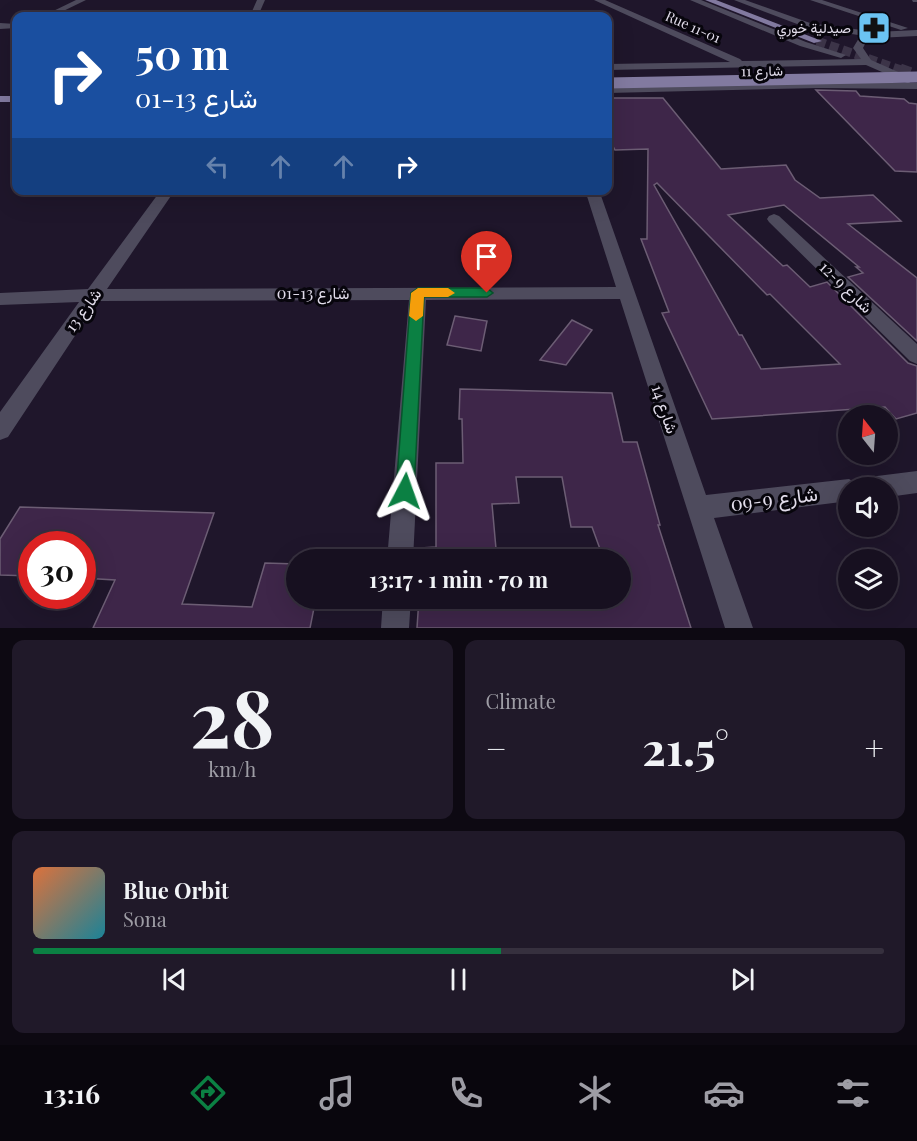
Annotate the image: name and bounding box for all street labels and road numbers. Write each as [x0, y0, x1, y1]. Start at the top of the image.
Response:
street label: Rue 11-01 [663, 6, 724, 47]
street label: شارع 11 [741, 61, 783, 82]
street label: شارع 9-12 [814, 256, 877, 319]
street label: شارع 13-01 [277, 282, 349, 305]
street label: شارع 13 [60, 284, 107, 337]
street label: شارع 14 [646, 382, 684, 437]
street label: شارع 9-09 [729, 479, 819, 518]

